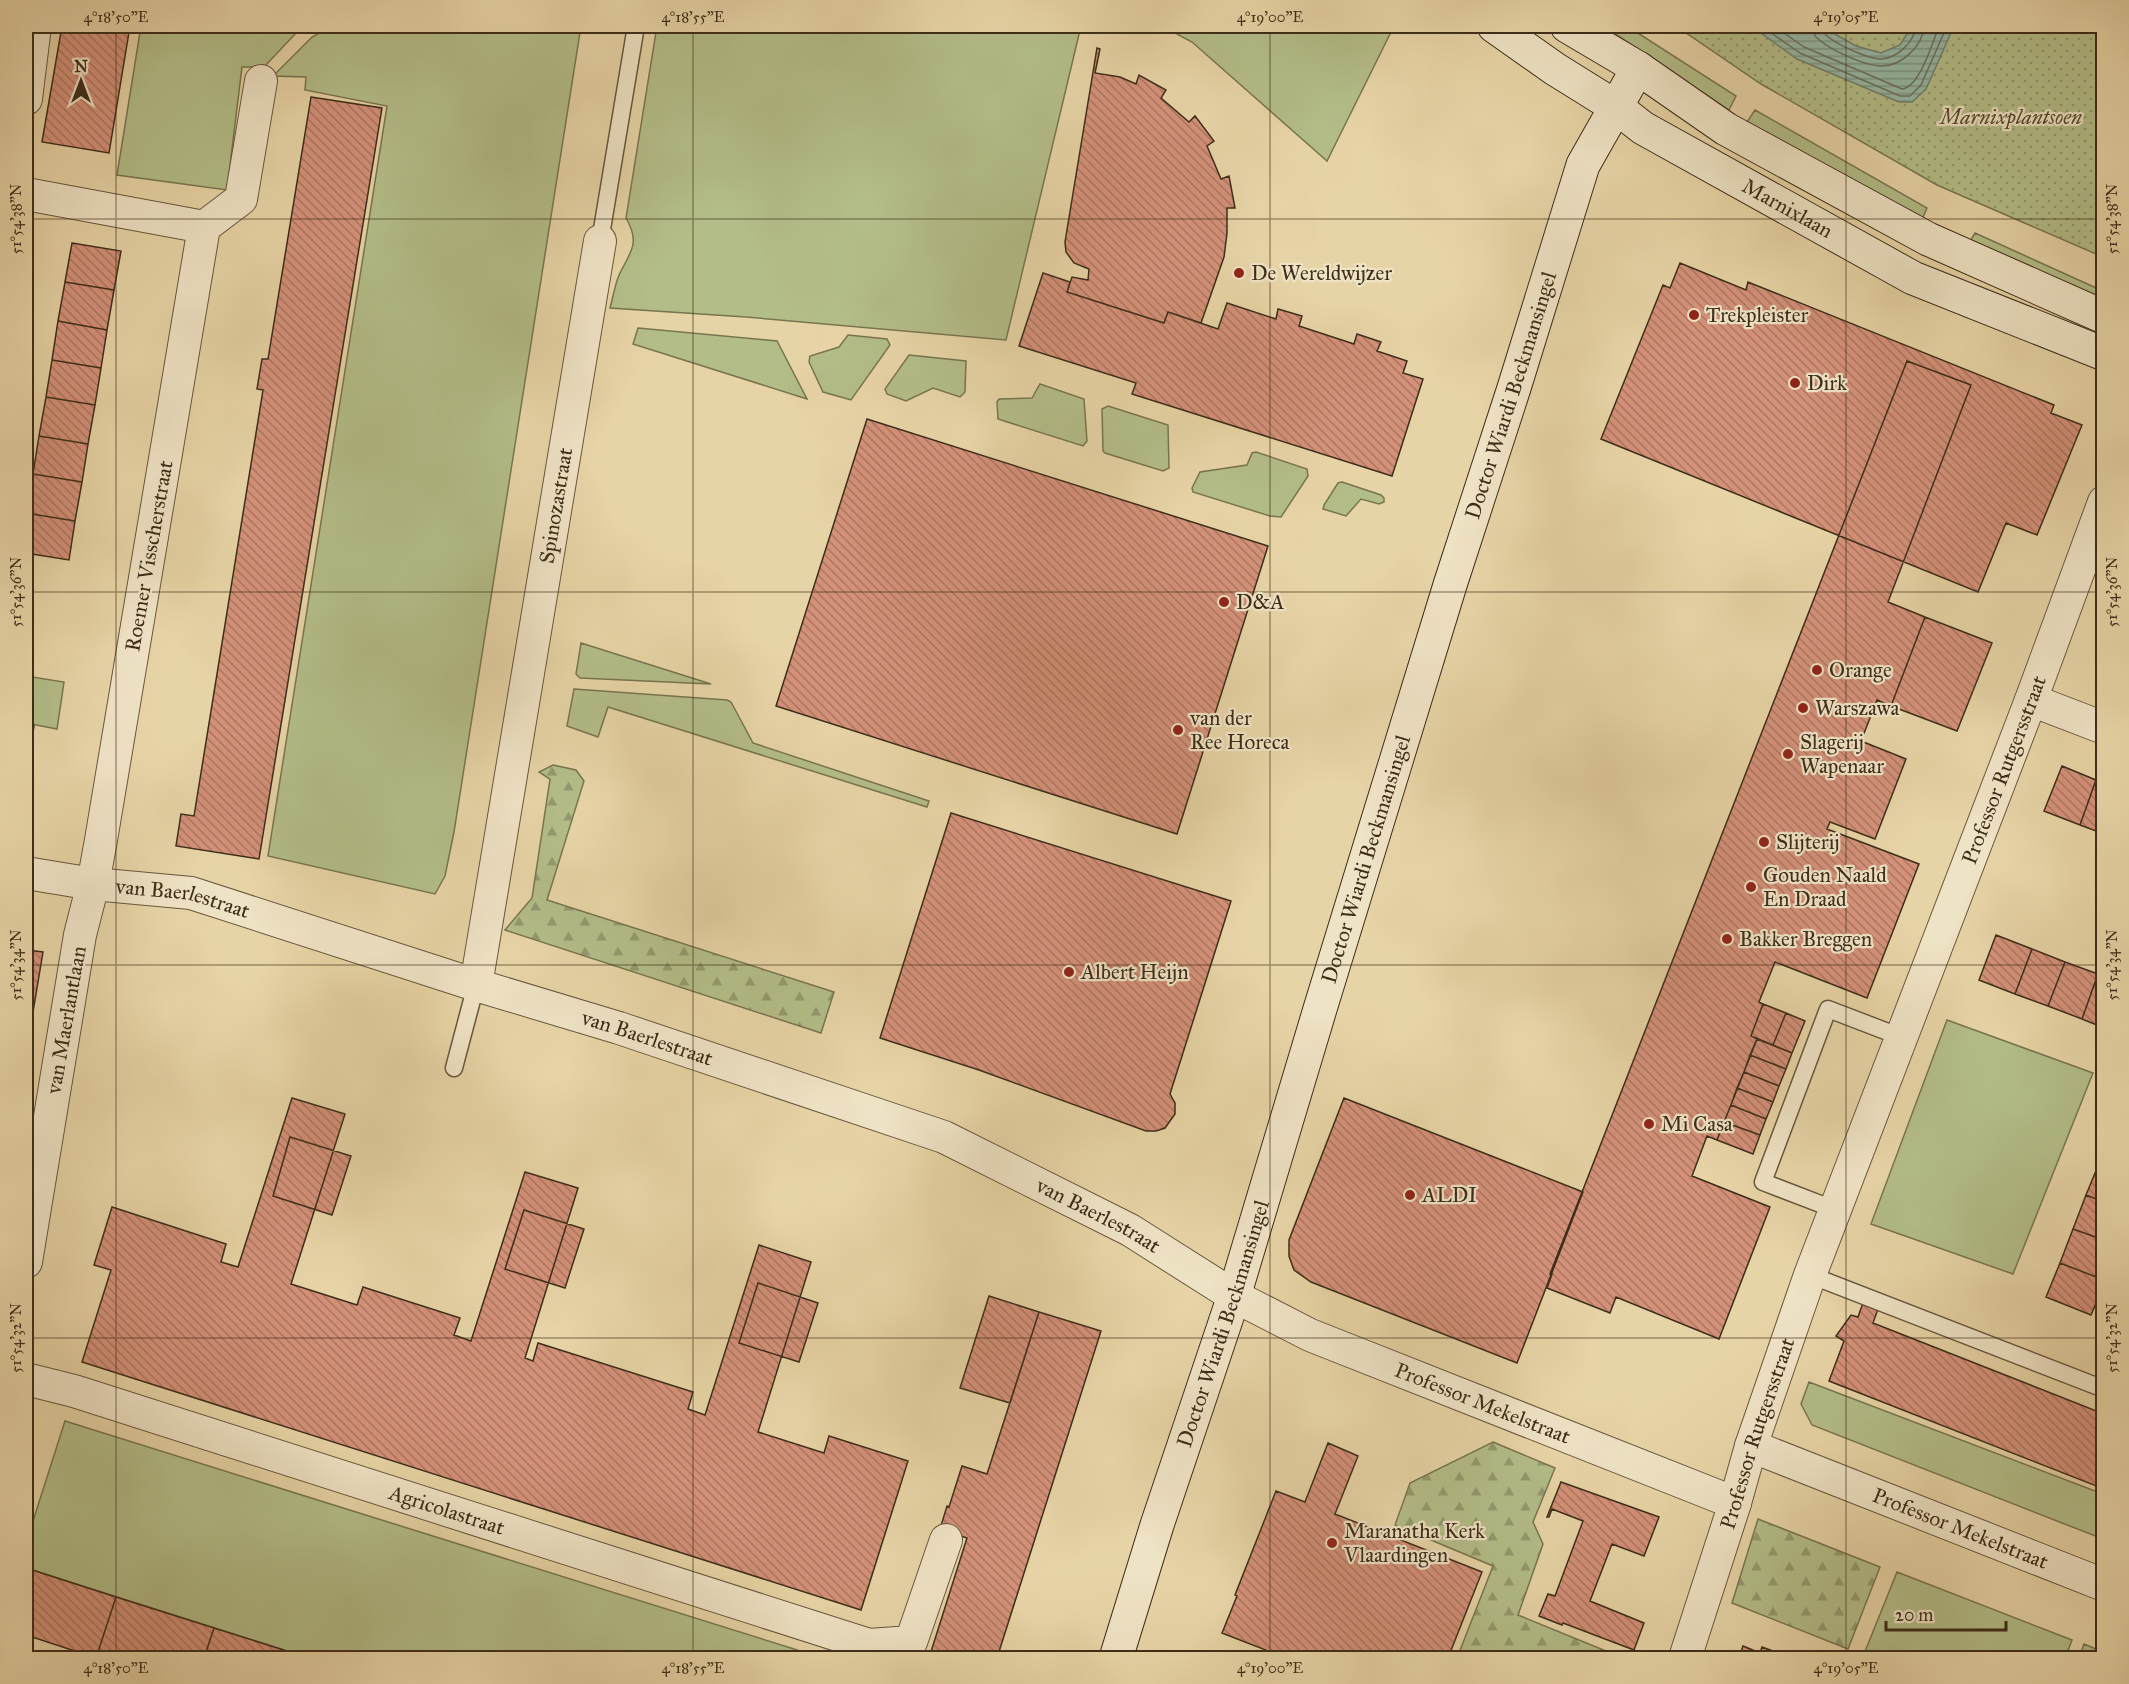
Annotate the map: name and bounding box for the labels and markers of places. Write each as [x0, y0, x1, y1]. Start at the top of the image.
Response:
place label: De Wereldwijzer [1251, 260, 1392, 286]
marker: De Wereldwijzer [1232, 266, 1246, 280]
place label: Trekpleister [1706, 302, 1808, 328]
marker: Trekpleister [1687, 308, 1701, 322]
place label: Dirk [1807, 370, 1847, 396]
marker: Dirk [1788, 376, 1802, 390]
place label: D&A [1236, 589, 1285, 615]
marker: D&A [1217, 595, 1231, 609]
place label: Orange [1829, 657, 1892, 683]
marker: Orange [1810, 663, 1824, 677]
place label: Warszawa [1815, 695, 1899, 721]
marker: Warszawa [1796, 701, 1810, 715]
place label: van der Ree Horeca [1189, 705, 1290, 755]
marker: van der Ree Horeca [1171, 723, 1185, 737]
place label: Slagerij Wapenaar [1800, 729, 1884, 779]
marker: Slagerij Wapenaar [1781, 747, 1795, 761]
place label: Slijterij [1776, 829, 1840, 855]
marker: Slijterij [1757, 835, 1771, 849]
place label: Gouden Naald En Draad [1763, 862, 1887, 912]
marker: Gouden Naald En Draad [1744, 880, 1758, 894]
place label: Bakker Breggen [1739, 926, 1872, 952]
marker: Bakker Breggen [1720, 932, 1734, 946]
place label: Albert Heijn [1080, 959, 1189, 985]
marker: Albert Heijn [1062, 965, 1076, 979]
place label: Mi Casa [1661, 1111, 1733, 1137]
marker: Mi Casa [1642, 1117, 1656, 1131]
place label: ALDI [1421, 1182, 1477, 1208]
marker: ALDI [1403, 1188, 1417, 1202]
place label: Maranatha Kerk Vlaardingen [1343, 1518, 1485, 1568]
marker: Maranatha Kerk Vlaardingen [1325, 1536, 1339, 1550]

